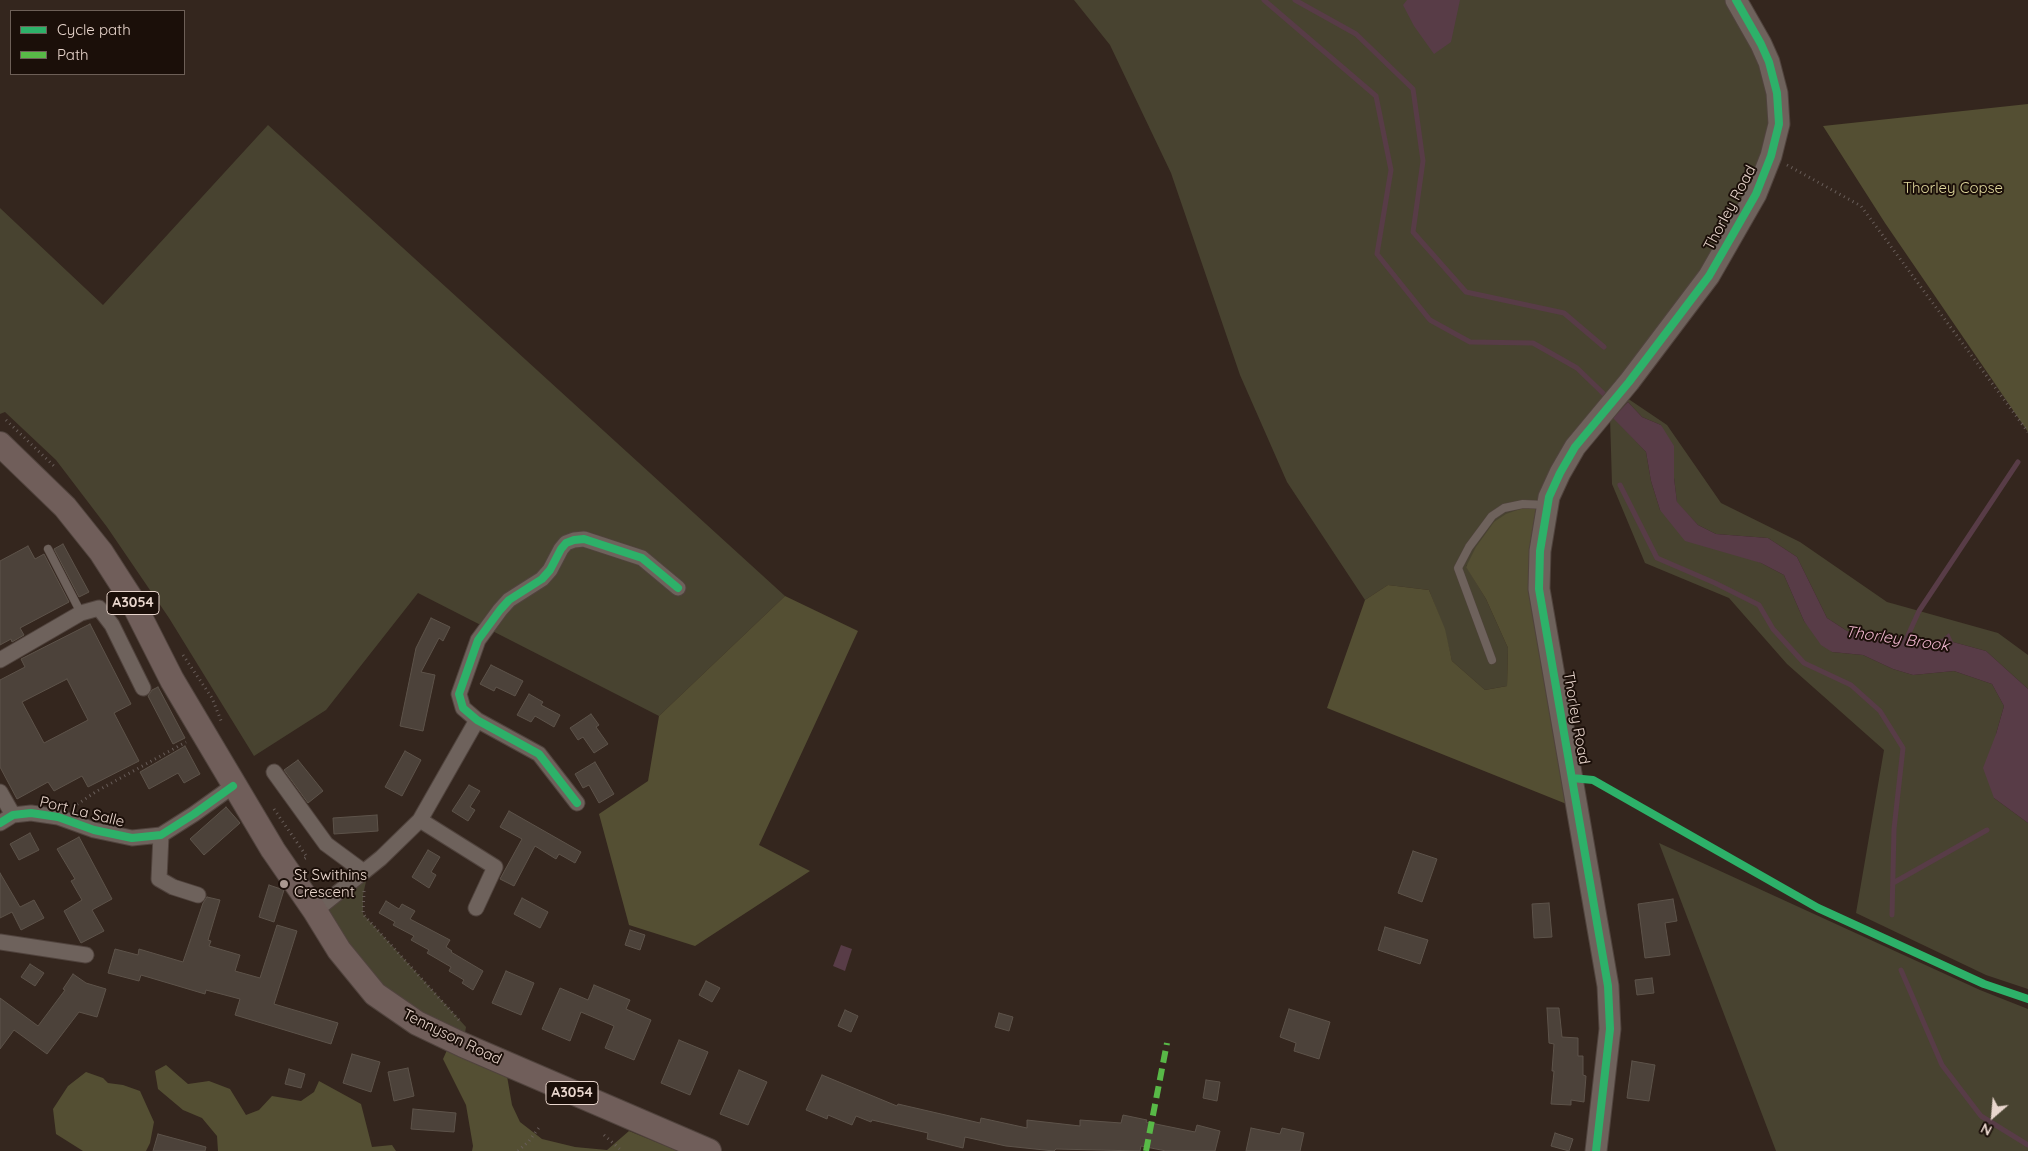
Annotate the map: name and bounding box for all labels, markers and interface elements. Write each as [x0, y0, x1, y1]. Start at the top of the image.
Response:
legend [10, 10, 185, 75]
text: Cycle path [57, 20, 131, 39]
text: Path [57, 45, 89, 64]
street label: Thorley Road [1700, 162, 1760, 254]
park label: Thorley Copse [1903, 179, 2003, 197]
road number: A3054 [107, 592, 159, 614]
water label: Thorley Brook [1844, 622, 1950, 656]
street label: Thorley Road [1559, 670, 1593, 766]
street label: Port La Salle [38, 793, 126, 831]
place label: St Swithins Crescent [294, 866, 367, 901]
marker: St Swithins Crescent [278, 878, 290, 890]
street label: Tennyson Road [400, 1005, 504, 1069]
road number: A3054 [546, 1082, 598, 1104]
north arrow [1968, 1091, 2018, 1141]
text: N [1978, 1119, 1995, 1140]

